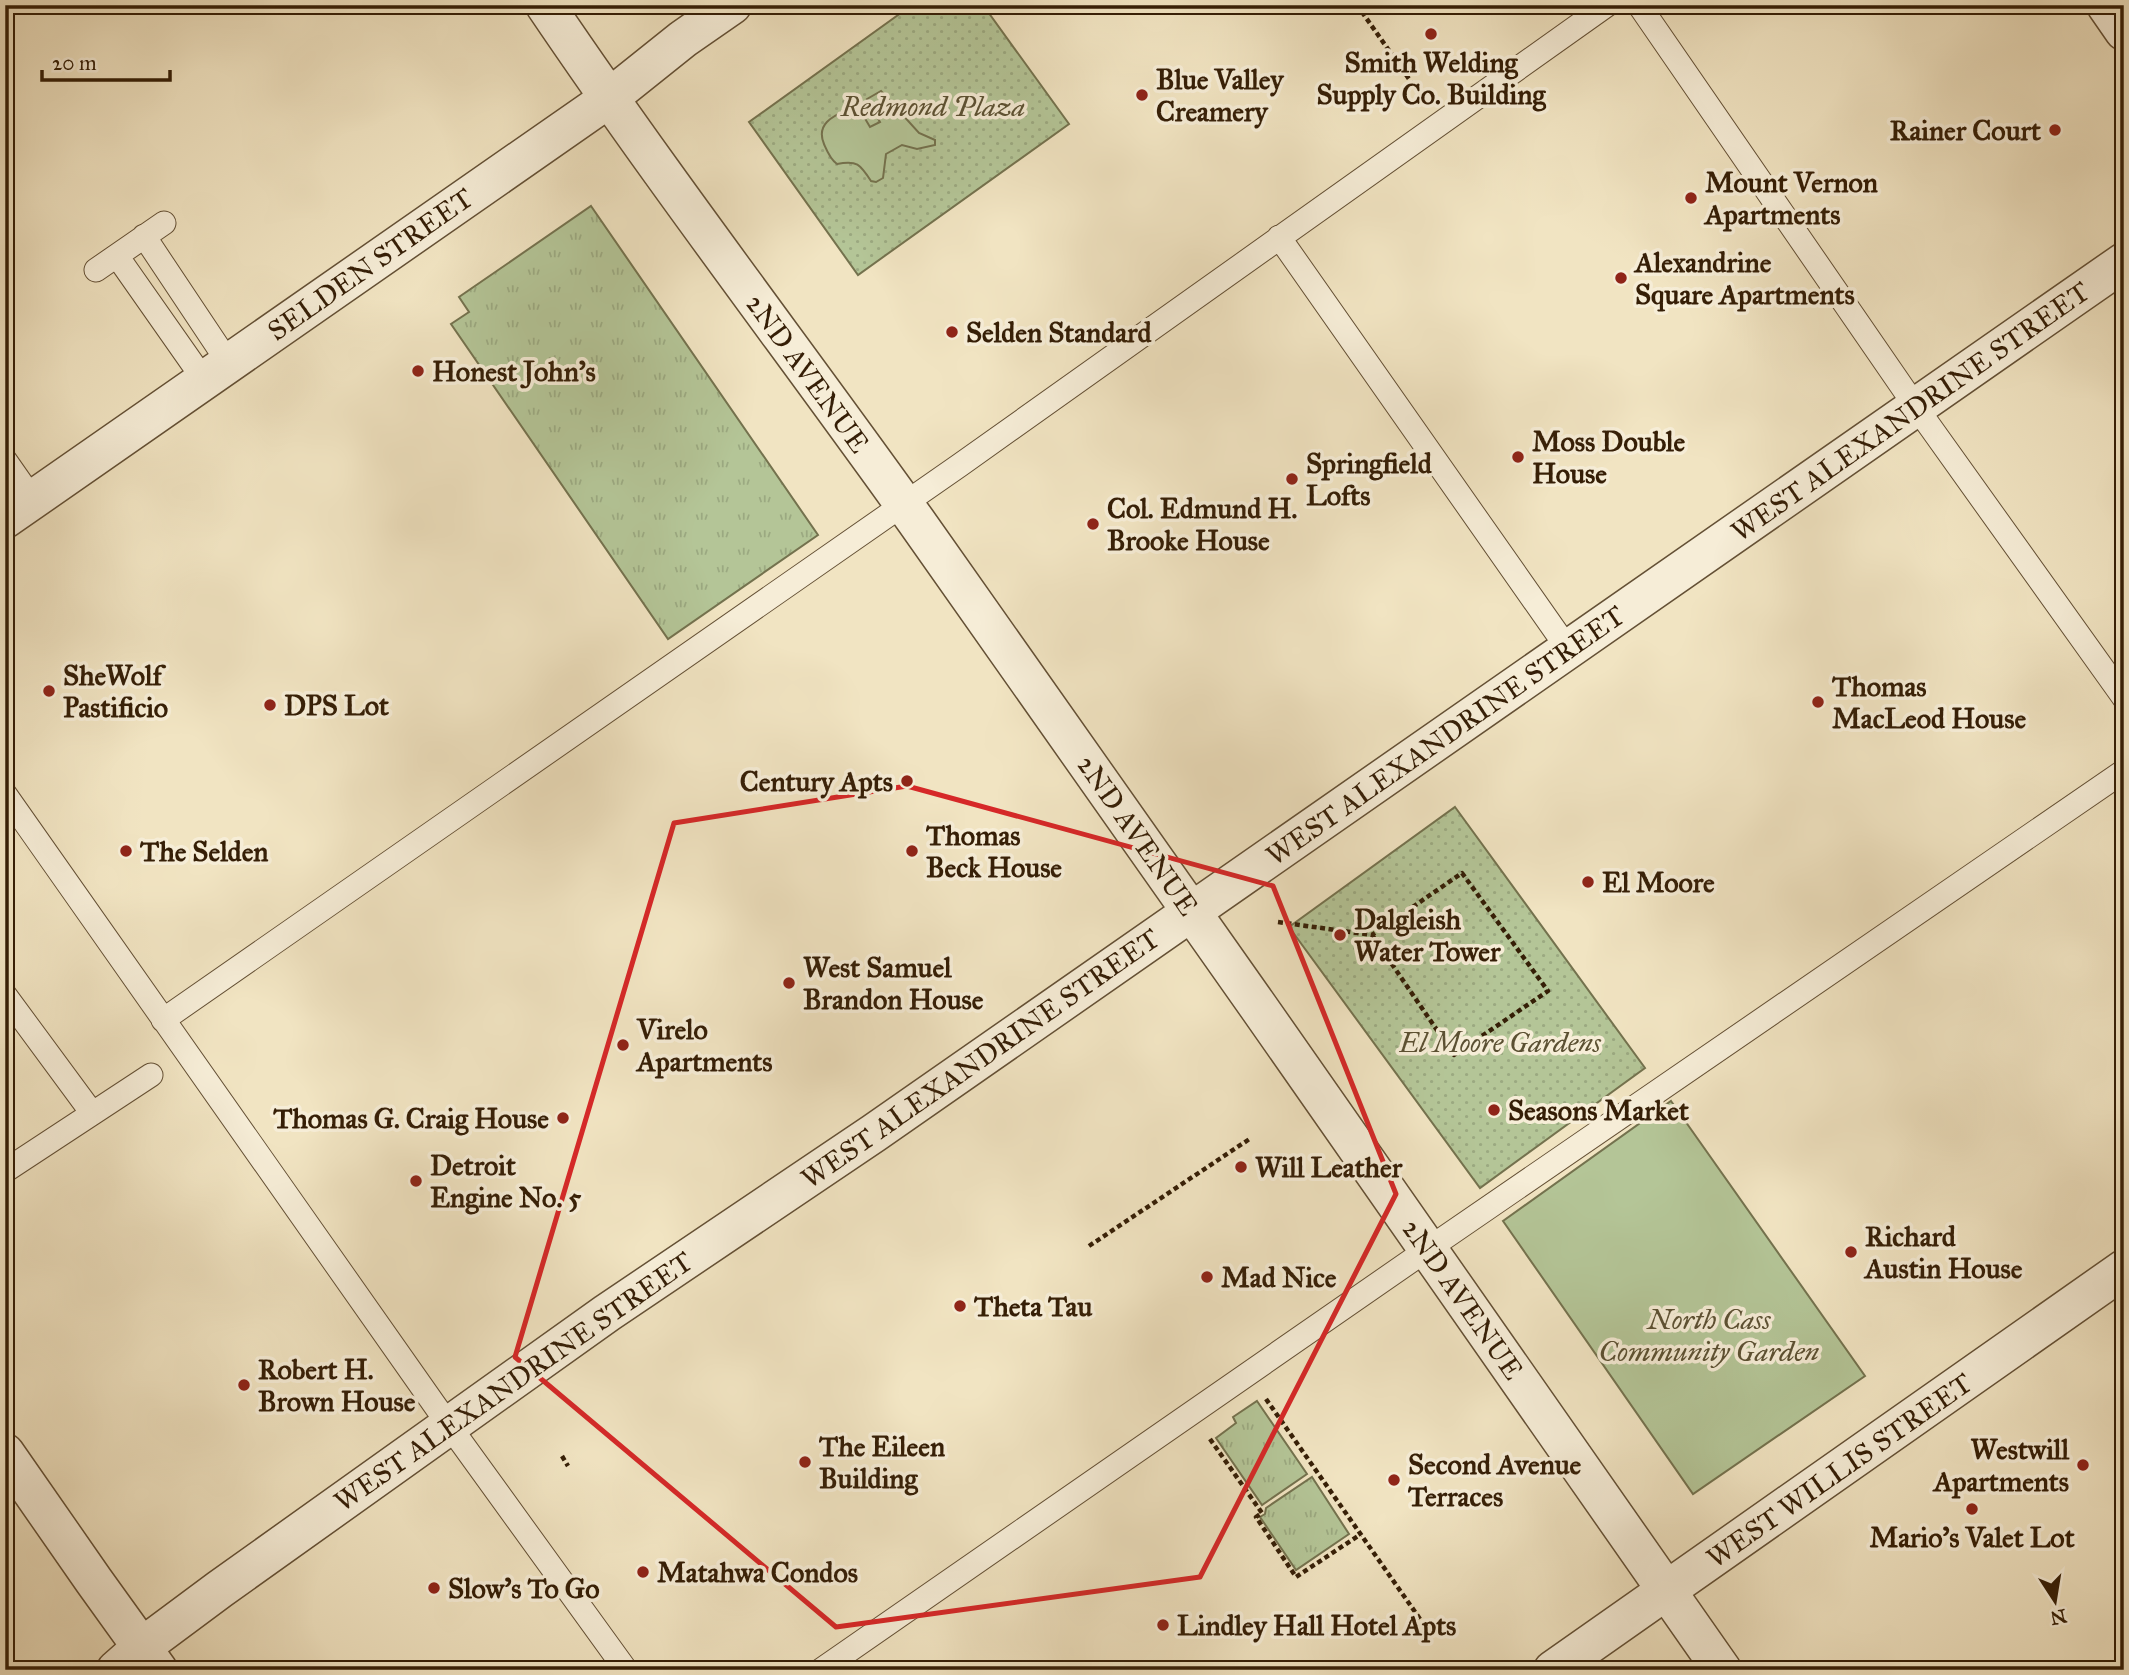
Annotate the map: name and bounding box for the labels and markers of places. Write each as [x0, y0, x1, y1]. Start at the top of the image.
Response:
marker: Smith Welding Supply Co. Building [1423, 26, 1439, 42]
place label: Smith Welding Supply Co. Building [1316, 45, 1546, 112]
place label: Blue Valley Creamery [1156, 62, 1284, 129]
marker: Blue Valley Creamery [1134, 87, 1150, 103]
place label: Rainer Court [1890, 113, 2041, 148]
marker: Rainer Court [2047, 122, 2063, 138]
place label: Mount Vernon Apartments [1703, 165, 1878, 232]
marker: Mount Vernon Apartments [1683, 190, 1699, 206]
place label: Alexandrine Square Apartments [1633, 245, 1855, 312]
marker: Alexandrine Square Apartments [1613, 270, 1629, 286]
place label: Selden Standard [966, 315, 1152, 350]
marker: Selden Standard [944, 324, 960, 340]
place label: Honest John's [432, 354, 596, 389]
marker: Honest John's [410, 363, 426, 379]
place label: Moss Double House [1532, 424, 1686, 491]
place label: Springfield Lofts [1306, 446, 1433, 513]
marker: Moss Double House [1510, 449, 1526, 465]
marker: Springfield Lofts [1284, 471, 1300, 487]
place label: Col. Edmund H. Brooke House [1107, 491, 1298, 558]
marker: Col. Edmund H. Brooke House [1085, 516, 1101, 532]
place label: SheWolf Pastificio [63, 658, 168, 725]
place label: Thomas MacLeod House [1832, 669, 2026, 736]
marker: SheWolf Pastificio [41, 683, 57, 699]
place label: DPS Lot [284, 688, 389, 723]
marker: Thomas MacLeod House [1810, 694, 1826, 710]
marker: DPS Lot [262, 697, 278, 713]
place label: Century Apts [740, 764, 893, 799]
marker: Century Apts [899, 773, 915, 789]
place label: Thomas Beck House [926, 818, 1062, 885]
place label: The Selden [140, 834, 269, 869]
marker: The Selden [118, 843, 134, 859]
marker: Thomas Beck House [904, 843, 920, 859]
place label: El Moore [1602, 865, 1715, 900]
marker: El Moore [1580, 874, 1596, 890]
place label: Dalgleish Water Tower [1354, 902, 1501, 969]
marker: Dalgleish Water Tower [1332, 927, 1348, 943]
place label: West Samuel Brandon House [803, 950, 984, 1017]
marker: West Samuel Brandon House [781, 975, 797, 991]
place label: Virelo Apartments [635, 1012, 772, 1079]
marker: Virelo Apartments [615, 1037, 631, 1053]
place label: Seasons Market [1508, 1093, 1689, 1128]
place label: Thomas G. Craig House [273, 1101, 549, 1136]
marker: Seasons Market [1486, 1102, 1502, 1118]
marker: Thomas G. Craig House [555, 1110, 571, 1126]
place label: Detroit Engine No. 5 [430, 1148, 581, 1215]
place label: Will Leather [1255, 1150, 1403, 1185]
marker: Will Leather [1233, 1159, 1249, 1175]
marker: Detroit Engine No. 5 [408, 1173, 424, 1189]
place label: Richard Austin House [1863, 1219, 2023, 1286]
marker: Richard Austin House [1843, 1244, 1859, 1260]
place label: Mad Nice [1221, 1260, 1337, 1295]
marker: Mad Nice [1199, 1269, 1215, 1285]
place label: Theta Tau [974, 1289, 1092, 1324]
marker: Theta Tau [952, 1298, 968, 1314]
place label: Robert H. Brown House [258, 1352, 416, 1419]
marker: Robert H. Brown House [236, 1377, 252, 1393]
place label: The Eileen Building [819, 1429, 945, 1496]
place label: Westwill Apartments [1932, 1432, 2069, 1499]
place label: Second Avenue Terraces [1408, 1447, 1582, 1514]
marker: The Eileen Building [797, 1454, 813, 1470]
marker: Westwill Apartments [2075, 1457, 2091, 1473]
marker: Second Avenue Terraces [1386, 1472, 1402, 1488]
marker: Mario's Valet Lot [1964, 1501, 1980, 1517]
place label: Mario's Valet Lot [1869, 1520, 2075, 1555]
place label: Matahwa Condos [657, 1555, 858, 1590]
marker: Matahwa Condos [635, 1564, 651, 1580]
place label: Slow's To Go [448, 1571, 600, 1606]
marker: Slow's To Go [426, 1580, 442, 1596]
place label: Lindley Hall Hotel Apts [1177, 1608, 1456, 1643]
marker: Lindley Hall Hotel Apts [1155, 1617, 1171, 1633]

